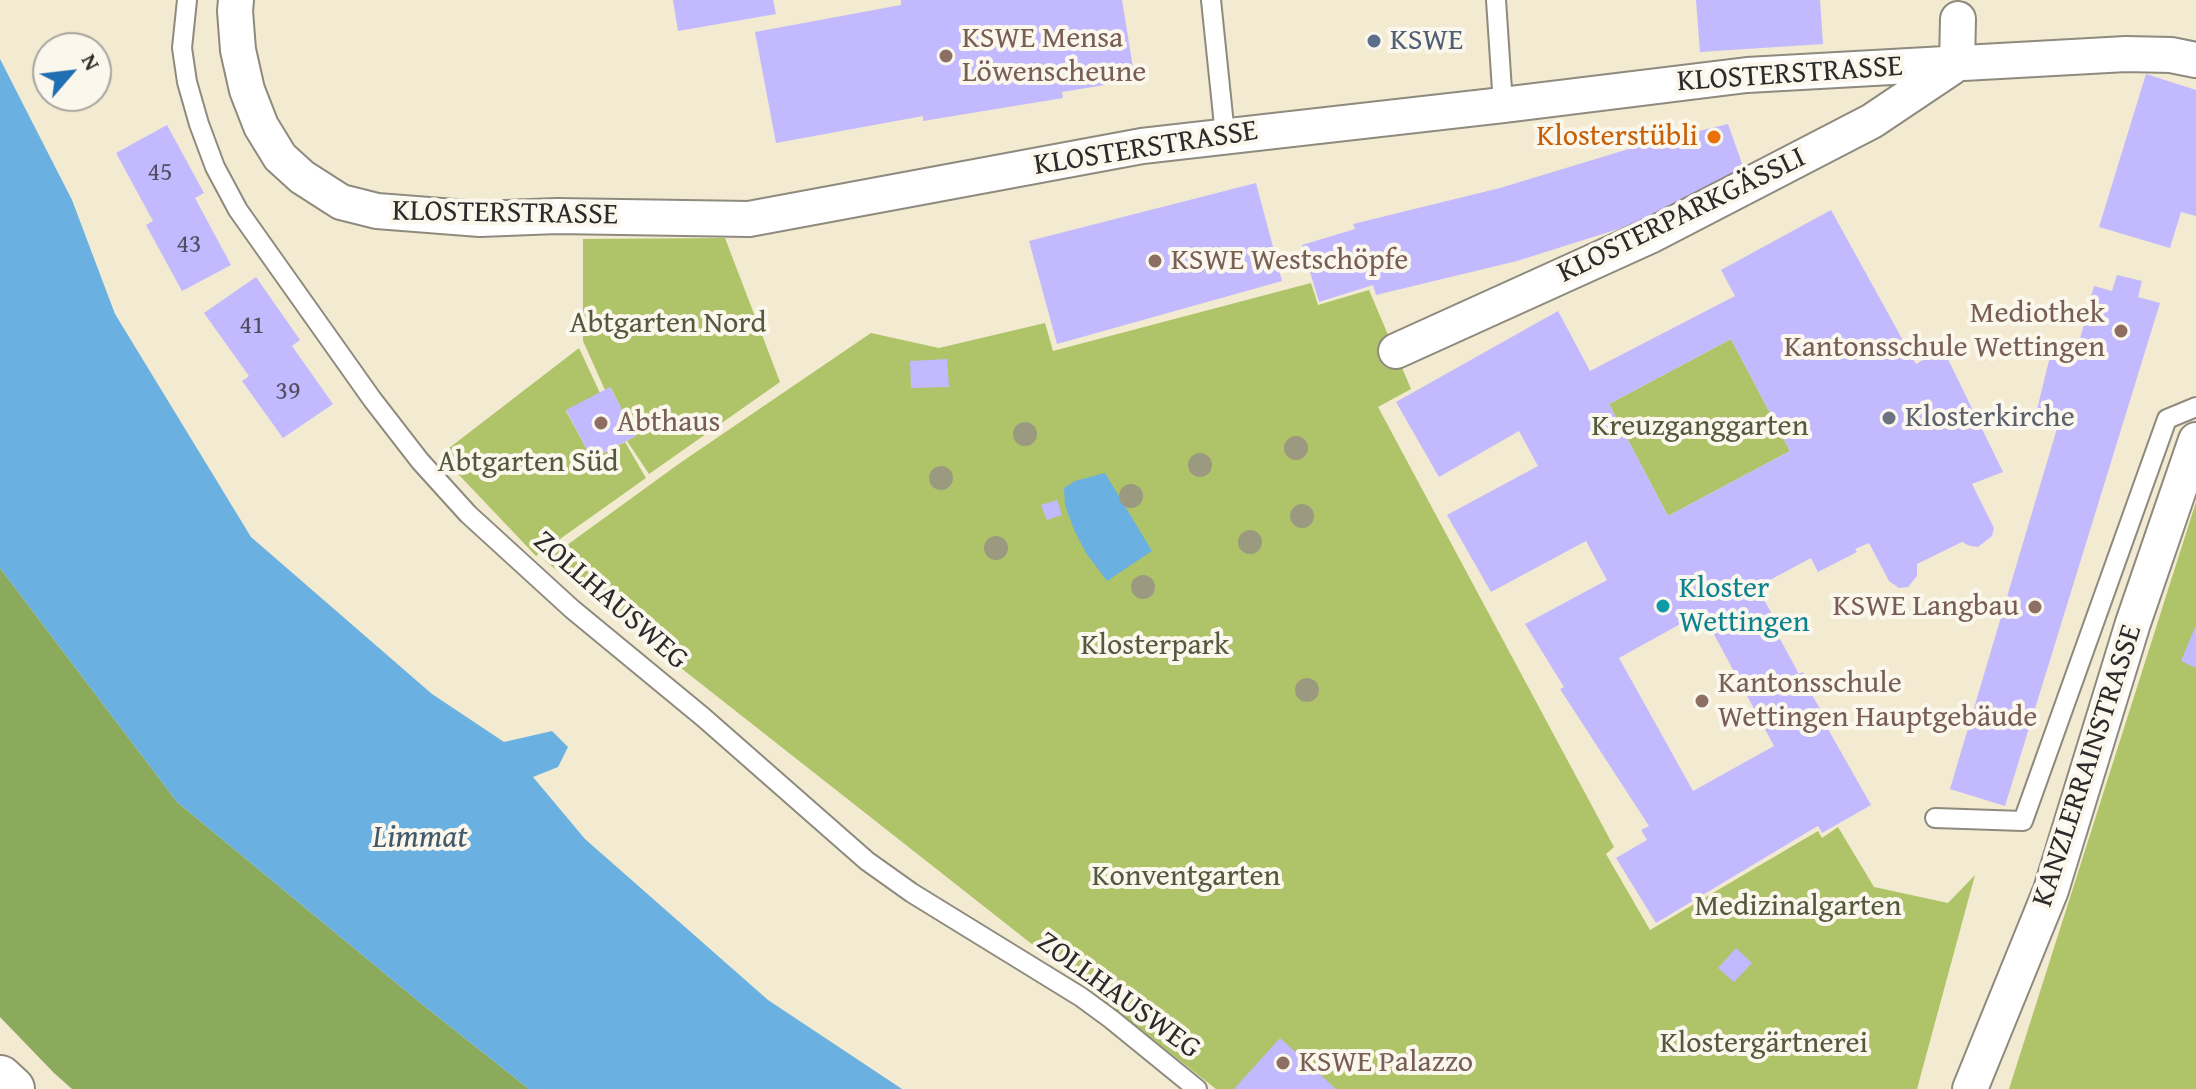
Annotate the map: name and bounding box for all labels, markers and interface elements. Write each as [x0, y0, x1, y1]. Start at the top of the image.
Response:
place label: KSWE Mensa Löwenscheune [962, 21, 1146, 92]
place label: KSWE [1390, 23, 1463, 59]
north arrow [32, 32, 112, 112]
marker: KSWE [1365, 32, 1383, 50]
marker: KSWE Mensa Löwenscheune [937, 47, 955, 65]
text: N [74, 48, 109, 76]
street label: KLOSTERSTRASSE [1676, 49, 1904, 101]
street label: KLOSTERSTRASSE [1032, 114, 1260, 184]
place label: Klosterstübli [1536, 119, 1698, 155]
marker: Klosterstübli [1705, 128, 1723, 146]
street label: KLOSTERPARKGÄSSLI [1552, 140, 1812, 292]
house number: 45 [147, 157, 173, 189]
street label: KLOSTERSTRASSE [392, 194, 618, 234]
house number: 43 [176, 229, 202, 261]
place label: KSWE Westschöpfe [1171, 243, 1408, 279]
marker: KSWE Westschöpfe [1146, 252, 1164, 270]
place label: Mediothek Kantonsschule Wettingen [1784, 296, 2105, 366]
park label: Abtgarten Nord [570, 306, 766, 342]
house number: 41 [239, 310, 265, 342]
marker: Mediothek Kantonsschule Wettingen [2112, 322, 2130, 340]
house number: 39 [275, 376, 301, 408]
place label: Klosterkirche [1905, 400, 2075, 436]
place label: Abthaus [617, 405, 720, 441]
park label: Kreuzganggarten [1592, 409, 1808, 445]
marker: Klosterkirche [1880, 409, 1898, 427]
marker: Abthaus [592, 414, 610, 432]
park label: Abtgarten Süd [438, 445, 618, 481]
street label: ZOLLHAUSWEG [525, 524, 695, 678]
place label: Kloster Wettingen [1679, 571, 1810, 642]
place label: KSWE Langbau [1833, 589, 2019, 625]
marker: Kloster Wettingen [1654, 597, 1672, 615]
marker: KSWE Langbau [2026, 598, 2044, 616]
street label: KANZLERRAINSTRASSE [2025, 621, 2151, 911]
park label: Klosterpark [1081, 628, 1229, 664]
place label: Kantonsschule Wettingen Hauptgebäude [1718, 666, 2037, 736]
marker: Kantonsschule Wettingen Hauptgebäude [1693, 692, 1711, 710]
water label: Limmat [373, 820, 467, 858]
park label: Konventgarten [1092, 859, 1280, 895]
park label: Medizinalgarten [1694, 889, 1902, 925]
street label: ZOLLHAUSWEG [1029, 925, 1207, 1067]
park label: Klostergärtnerei [1660, 1026, 1868, 1062]
place label: KSWE Palazzo [1299, 1045, 1473, 1081]
marker: KSWE Palazzo [1274, 1054, 1292, 1072]

